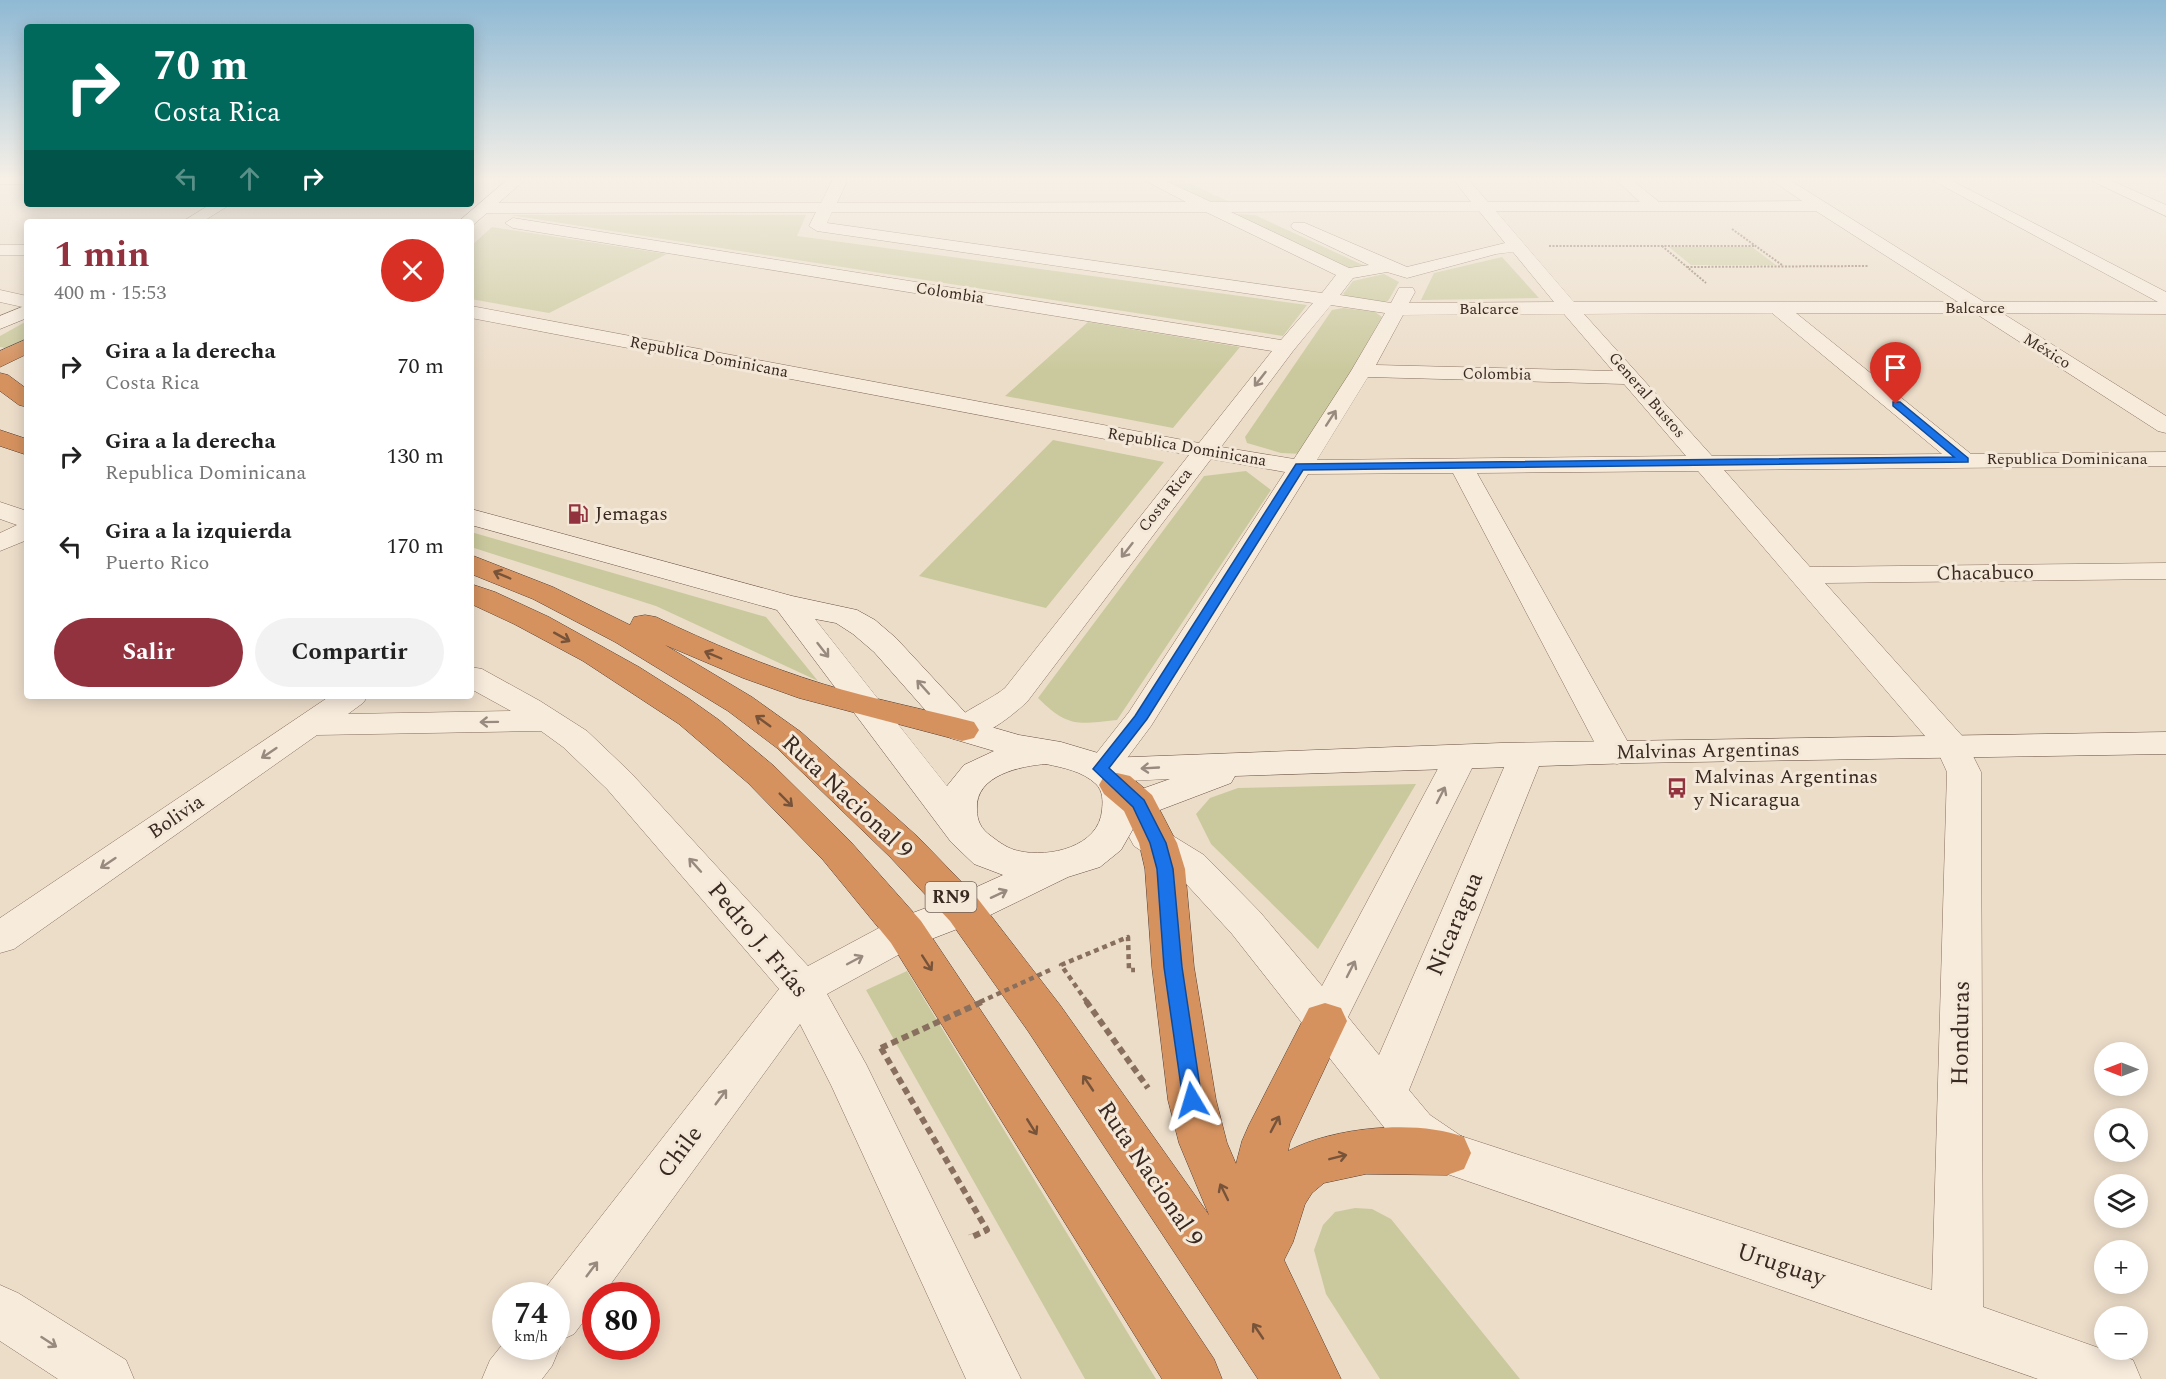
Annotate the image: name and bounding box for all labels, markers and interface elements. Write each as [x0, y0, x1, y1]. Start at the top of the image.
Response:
text: 70 m [153, 35, 248, 98]
icon: right [54, 48, 132, 126]
text: Costa Rica [153, 92, 281, 134]
icon: left [170, 162, 203, 195]
icon: ahead [233, 162, 266, 195]
icon: right [296, 162, 329, 195]
text: 1 min [54, 228, 150, 283]
button: close [381, 239, 444, 302]
street label: Colombia [914, 276, 986, 310]
text: 400 m · 15:53 [54, 278, 166, 308]
street label: Balcarce [1945, 296, 2005, 320]
street label: Balcarce [1459, 297, 1519, 321]
street label: México [2019, 327, 2075, 375]
street label: Republica Dominicana [628, 330, 791, 384]
text: Gira a la derecha [105, 335, 276, 368]
pin [1870, 342, 1921, 404]
street label: General Bustos [1603, 347, 1691, 443]
icon: right [54, 350, 87, 383]
text: 70 m [398, 350, 444, 383]
icon: arrive [1879, 351, 1912, 384]
street label: Colombia [1462, 361, 1532, 387]
text: Costa Rica [105, 368, 199, 398]
one-way arrow [1254, 371, 1267, 387]
one-way arrow [1325, 409, 1338, 426]
street label: Republica Dominicana [1106, 421, 1269, 473]
text: Gira a la derecha [105, 425, 276, 458]
icon: right [54, 440, 87, 473]
text: 130 m [387, 440, 444, 473]
street label: Republica Dominicana [1986, 447, 2148, 471]
text: Republica Dominicana [105, 458, 306, 488]
street label: Costa Rica [1132, 463, 1198, 537]
place label: Jemagas [595, 499, 668, 529]
fuel station icon: Jemagas [566, 502, 590, 526]
text: Gira a la izquierda [105, 515, 292, 548]
icon: left [54, 530, 87, 563]
text: 170 m [387, 530, 444, 563]
one-way arrow [1121, 541, 1134, 557]
text: Puerto Rico [105, 548, 209, 578]
street label: Chacabuco [1936, 557, 2034, 589]
one-way arrow [493, 569, 511, 581]
button: Salir [54, 618, 243, 687]
button: Compartir [255, 618, 444, 687]
one-way arrow [552, 632, 570, 643]
one-way arrow [817, 641, 830, 657]
one-way arrow [705, 648, 723, 660]
one-way arrow [916, 679, 930, 694]
one-way arrow [755, 715, 771, 728]
one-way arrow [480, 716, 500, 728]
street label: Ruta Nacional 9 [773, 726, 921, 868]
street label: Malvinas Argentinas [1616, 734, 1800, 768]
one-way arrow [261, 747, 278, 759]
one-way arrow [1140, 762, 1160, 773]
place label: Malvinas Argentinas y Nicaragua [1693, 762, 1878, 815]
bus stop icon: Malvinas Argentinas y Nicaragua [1665, 776, 1689, 800]
one-way arrow [1435, 786, 1447, 804]
street label: Bolivia [142, 787, 210, 847]
one-way arrow [778, 793, 793, 808]
one-way arrow [100, 857, 117, 869]
one-way arrow [688, 858, 702, 873]
street label: Nicaragua [1417, 866, 1493, 981]
street label: Pedro J. Frías [699, 874, 817, 1006]
road number: RN9 [926, 882, 976, 912]
one-way arrow [990, 887, 1008, 899]
one-way arrow [846, 954, 863, 966]
one-way arrow [920, 955, 933, 972]
one-way arrow [1346, 960, 1358, 978]
street label: Honduras [1942, 980, 1980, 1086]
north arrow [2094, 1042, 2148, 1096]
map controls [2094, 1042, 2148, 1360]
position arrow [1160, 1068, 1224, 1132]
one-way arrow [1082, 1075, 1094, 1092]
one-way arrow [715, 1089, 728, 1105]
street label: Ruta Nacional 9 [1088, 1094, 1212, 1254]
button: search [2094, 1108, 2148, 1162]
one-way arrow [1269, 1116, 1281, 1133]
street label: Chile [648, 1118, 712, 1186]
one-way arrow [1026, 1119, 1039, 1136]
one-way arrow [1328, 1150, 1347, 1162]
button: layers [2094, 1174, 2148, 1228]
one-way arrow [1218, 1184, 1229, 1202]
street label: Uruguay [1732, 1234, 1832, 1297]
button: + [2094, 1240, 2148, 1294]
one-way arrow [585, 1262, 598, 1278]
speed limit sign: 80 [582, 1282, 660, 1360]
text: 74 [514, 1291, 548, 1337]
button: − [2094, 1306, 2148, 1360]
one-way arrow [1251, 1322, 1264, 1339]
text: km/h [514, 1325, 548, 1348]
one-way arrow [40, 1336, 57, 1348]

